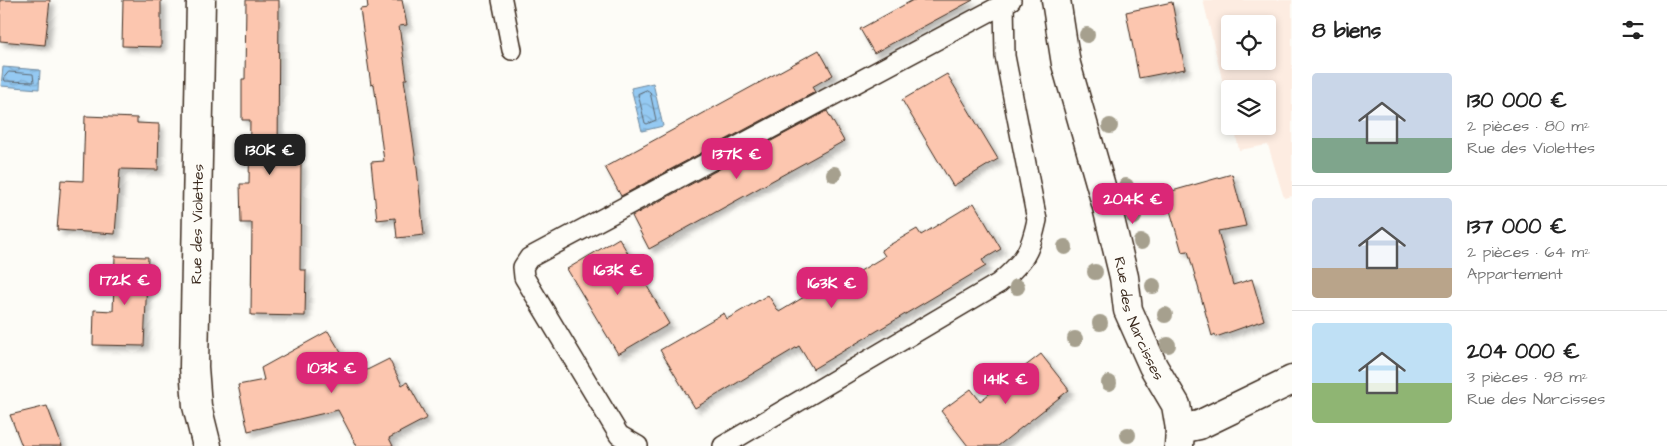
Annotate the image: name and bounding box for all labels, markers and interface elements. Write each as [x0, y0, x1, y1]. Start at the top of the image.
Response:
map controls [1221, 15, 1276, 135]
button: locate [1221, 15, 1276, 70]
text: 8 biens [1312, 16, 1381, 45]
icon: filters [1619, 16, 1647, 44]
button: layers [1221, 80, 1276, 135]
text: 130 000 € [1467, 86, 1567, 115]
icon: home [1352, 93, 1412, 153]
text: 2 pièces · 80 m² [1467, 115, 1590, 137]
pin: 130K € [229, 134, 311, 176]
text: Rue des Violettes [1467, 137, 1595, 159]
pin: 137K € [696, 138, 778, 180]
text: 130K € [245, 139, 295, 161]
text: 137K € [713, 143, 761, 165]
street label: Rue des Violettes [186, 163, 209, 284]
pin: 204K € [1092, 182, 1174, 225]
text: 204K € [1104, 188, 1162, 210]
text: 137 000 € [1467, 212, 1567, 241]
icon: home [1352, 218, 1412, 278]
text: 2 pièces · 64 m² [1467, 241, 1590, 263]
pin: 163K € [577, 254, 659, 296]
street label: Rue des Narcisses [1108, 255, 1169, 385]
text: 163K € [593, 259, 643, 281]
text: Appartement [1467, 263, 1563, 285]
pin: 172K € [84, 264, 166, 306]
pin: 163K € [791, 266, 873, 309]
text: 172K € [100, 269, 150, 291]
text: 163K € [807, 272, 857, 294]
text: 204 000 € [1467, 337, 1580, 366]
icon: home [1352, 343, 1412, 403]
pin: 103K € [291, 352, 373, 394]
text: 103K € [307, 357, 357, 379]
pin: 141K € [965, 362, 1047, 405]
text: 3 pièces · 98 m² [1467, 366, 1588, 388]
text: 141K € [984, 368, 1028, 390]
text: Rue des Narcisses [1467, 388, 1605, 410]

